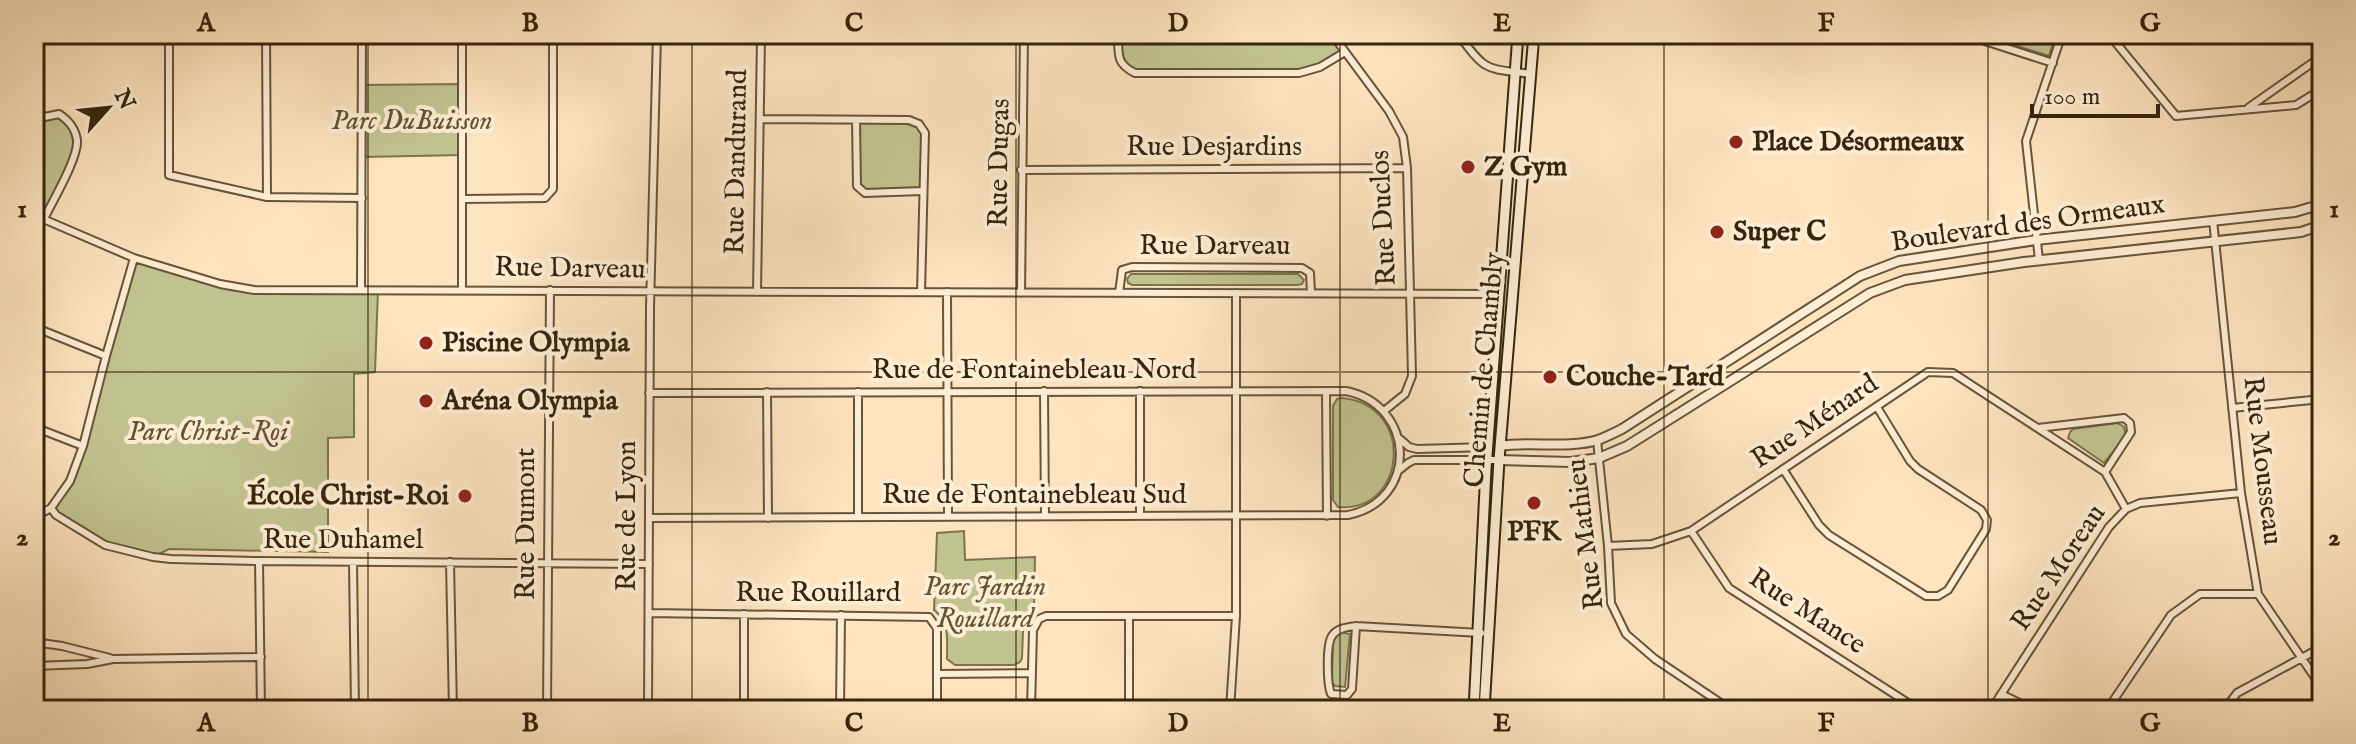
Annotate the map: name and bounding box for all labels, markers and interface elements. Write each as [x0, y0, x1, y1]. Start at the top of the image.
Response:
text: A [196, 7, 216, 40]
text: B [521, 7, 539, 40]
text: C [845, 7, 864, 40]
text: D [1168, 7, 1189, 40]
text: E [1493, 7, 1511, 40]
text: F [1818, 7, 1835, 40]
text: G [2140, 7, 2161, 40]
north arrow [68, 68, 148, 148]
scale bar [2032, 68, 2158, 118]
street label: Rue Dandurand [718, 69, 756, 255]
text: 100 m [2044, 82, 2100, 113]
text: N [107, 84, 141, 115]
street label: Rue Dugas [981, 98, 1019, 228]
park label: Parc DuBuisson [331, 104, 493, 139]
place label: Place Désormeaux [1752, 125, 1964, 160]
street label: Rue Desjardins [1126, 130, 1302, 165]
marker: Place Désormeaux [1727, 133, 1745, 151]
street label: Rue Duclos [1363, 149, 1405, 287]
place label: Z Gym [1484, 150, 1568, 185]
marker: Z Gym [1459, 158, 1477, 176]
street label: Boulevard des Ormeaux [1889, 187, 2167, 261]
text: 1 [17, 193, 27, 226]
text: 1 [2329, 193, 2339, 226]
place label: Super C [1733, 215, 1826, 250]
marker: Super C [1708, 223, 1726, 241]
street label: Rue Darveau [1139, 229, 1291, 264]
street label: Rue Darveau [494, 250, 646, 288]
street label: Chemin de Chambly [1457, 251, 1513, 489]
place label: Piscine Olympia [442, 326, 630, 361]
marker: Piscine Olympia [417, 334, 435, 352]
street label: Rue de Fontainebleau Nord [872, 353, 1196, 388]
place label: Couche-Tard [1566, 360, 1725, 395]
street label: Rue Ménard [1745, 367, 1885, 477]
marker: Couche-Tard [1541, 368, 1559, 386]
street label: Rue Mousseau [2234, 375, 2290, 547]
place label: Aréna Olympia [441, 384, 619, 419]
marker: Aréna Olympia [417, 392, 435, 410]
park label: Parc Christ-Roi [128, 415, 290, 450]
street label: Rue de Lyon [610, 440, 645, 592]
street label: Rue Dumont [509, 447, 544, 600]
street label: Rue Mathieu [1559, 456, 1613, 612]
place label: École Christ-Roi [247, 478, 450, 514]
street label: Rue de Fontainebleau Sud [882, 478, 1186, 513]
marker: École Christ-Roi [456, 487, 474, 505]
marker: PFK [1525, 494, 1543, 512]
street label: Rue Moreau [2004, 498, 2114, 638]
place label: PFK [1507, 515, 1562, 550]
text: 2 [16, 521, 28, 554]
text: 2 [2328, 521, 2340, 554]
street label: Rue Duhamel [263, 523, 424, 558]
street label: Rue Mance [1742, 561, 1872, 663]
park label: Parc Jardin Rouillard [924, 570, 1046, 637]
street label: Rue Rouillard [735, 576, 901, 611]
text: A [196, 707, 216, 740]
text: B [521, 707, 539, 740]
text: C [845, 707, 864, 740]
text: D [1168, 707, 1189, 740]
text: E [1493, 707, 1511, 740]
text: F [1818, 707, 1835, 740]
text: G [2140, 707, 2161, 740]

